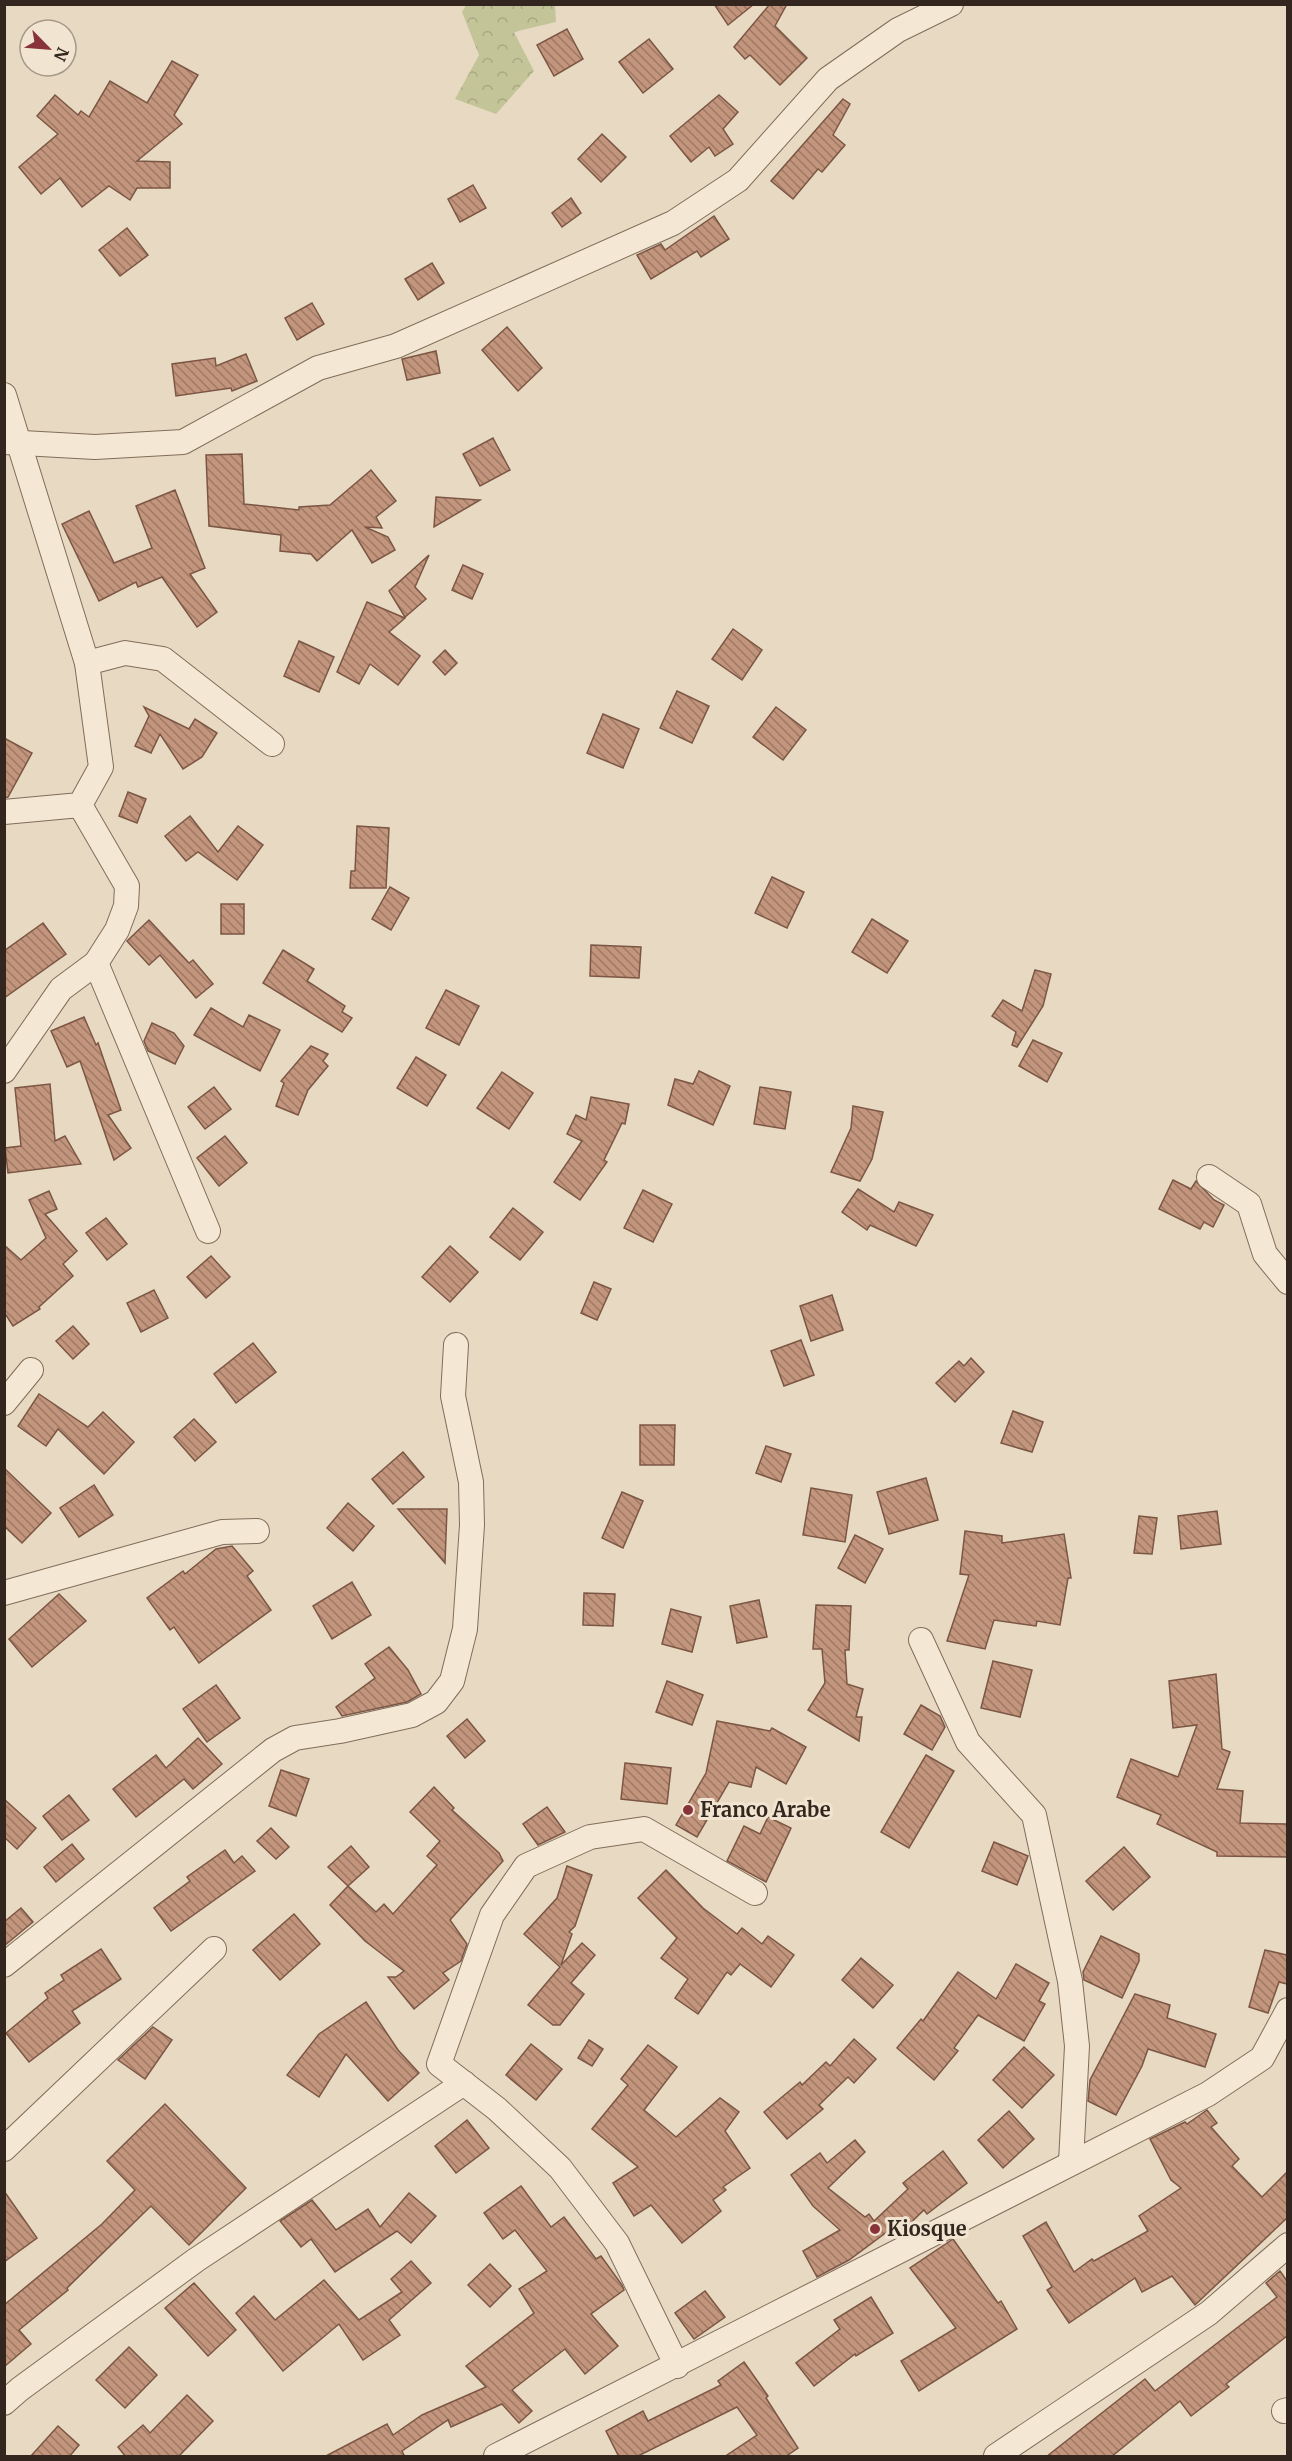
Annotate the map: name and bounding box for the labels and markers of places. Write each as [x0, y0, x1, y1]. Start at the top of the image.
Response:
place label: Franco Arabe [700, 1797, 831, 1822]
marker: Franco Arabe [681, 1803, 695, 1817]
place label: Kiosque [887, 2216, 967, 2241]
marker: Kiosque [868, 2222, 882, 2236]

